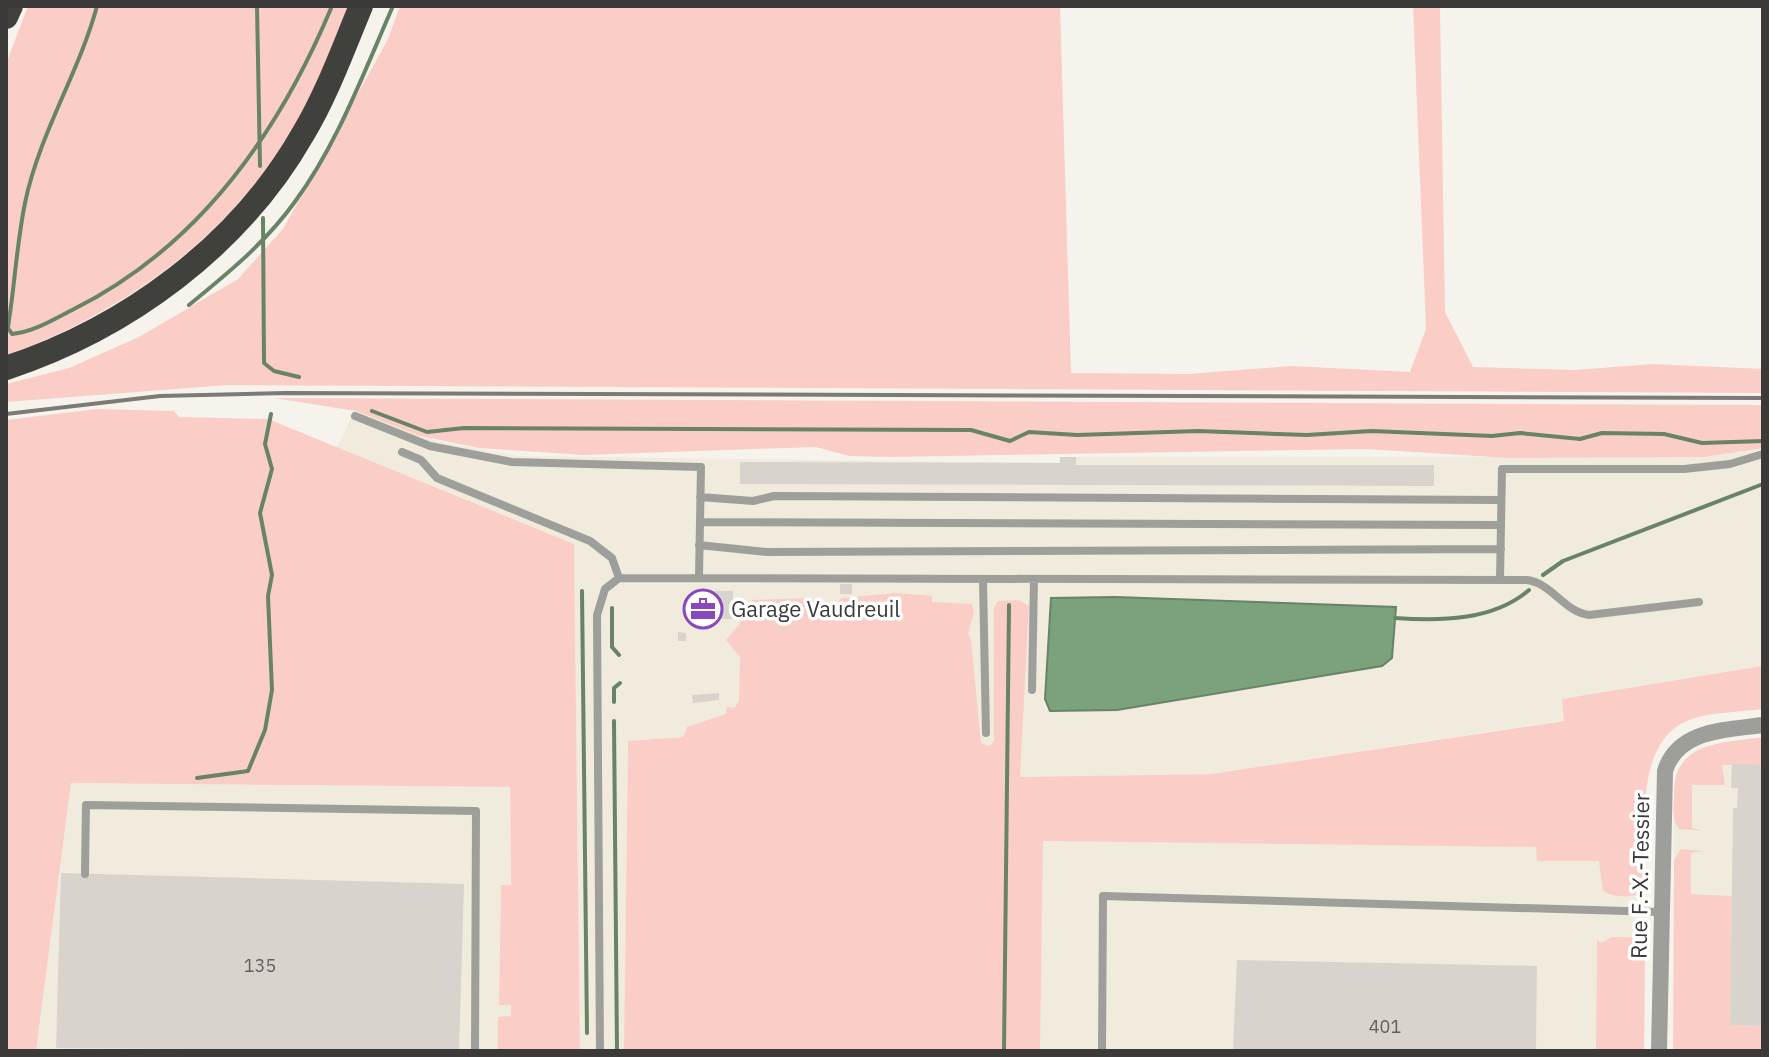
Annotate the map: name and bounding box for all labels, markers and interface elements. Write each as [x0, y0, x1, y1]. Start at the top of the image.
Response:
office icon: Garage Vaudreuil [682, 588, 724, 630]
place label: Garage Vaudreuil [731, 594, 900, 623]
street label: Rue F.-X.-Tessier [1624, 793, 1655, 959]
house number: 135 [244, 954, 276, 977]
house number: 401 [1369, 1015, 1401, 1038]

